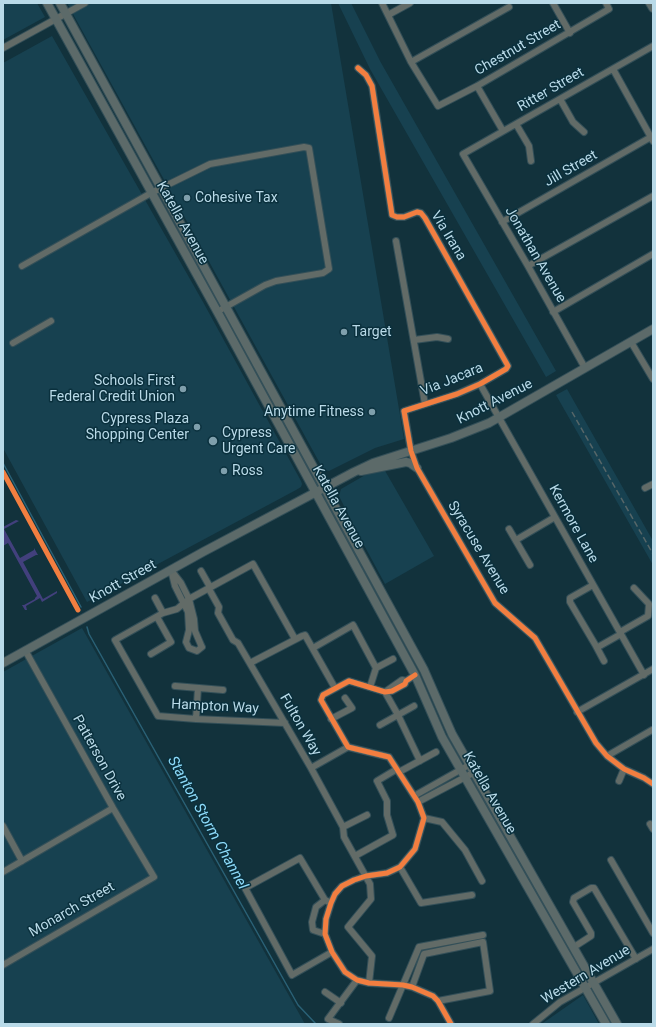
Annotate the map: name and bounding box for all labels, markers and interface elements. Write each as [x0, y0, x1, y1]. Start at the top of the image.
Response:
street label: Chestnut Street [472, 17, 564, 79]
street label: Ritter Street [515, 64, 587, 116]
street label: Jill Street [542, 147, 600, 191]
street label: Katella Avenue [152, 179, 212, 267]
place label: Cohesive Tax [195, 190, 278, 206]
marker: Cohesive Tax [182, 193, 192, 203]
street label: Jonathan Avenue [501, 204, 569, 306]
street label: Via Irana [427, 208, 469, 264]
place label: Target [352, 324, 392, 340]
marker: Target [339, 327, 349, 337]
street label: Via Jacara [418, 360, 486, 400]
place label: Schools First Federal Credit Union [49, 373, 175, 406]
street label: Knott Avenue [454, 376, 536, 428]
marker: Schools First Federal Credit Union [178, 384, 188, 394]
place label: Anytime Fitness [264, 404, 364, 420]
marker: Anytime Fitness [367, 407, 377, 417]
place label: Cypress Plaza Shopping Center [86, 411, 189, 444]
marker: Cypress Plaza Shopping Center [192, 422, 202, 432]
place label: Cypress Urgent Care [222, 425, 296, 458]
marker: Cypress Urgent Care [207, 435, 219, 447]
place label: Ross [232, 463, 263, 479]
street label: Katella Avenue [308, 463, 368, 551]
marker: Ross [219, 466, 229, 476]
street label: Kermore Lane [545, 482, 601, 566]
street label: Syracuse Avenue [444, 498, 512, 598]
street label: Knott Street [87, 557, 159, 607]
street label: Fulton Way [276, 691, 324, 759]
street label: Hampton Way [171, 696, 259, 718]
street label: Patterson Drive [68, 712, 130, 804]
street label: Katella Avenue [459, 749, 519, 837]
water label: Stanton Storm Channel [163, 753, 251, 893]
street label: Monarch Street [26, 879, 118, 941]
street label: Western Avenue [539, 942, 633, 1008]

